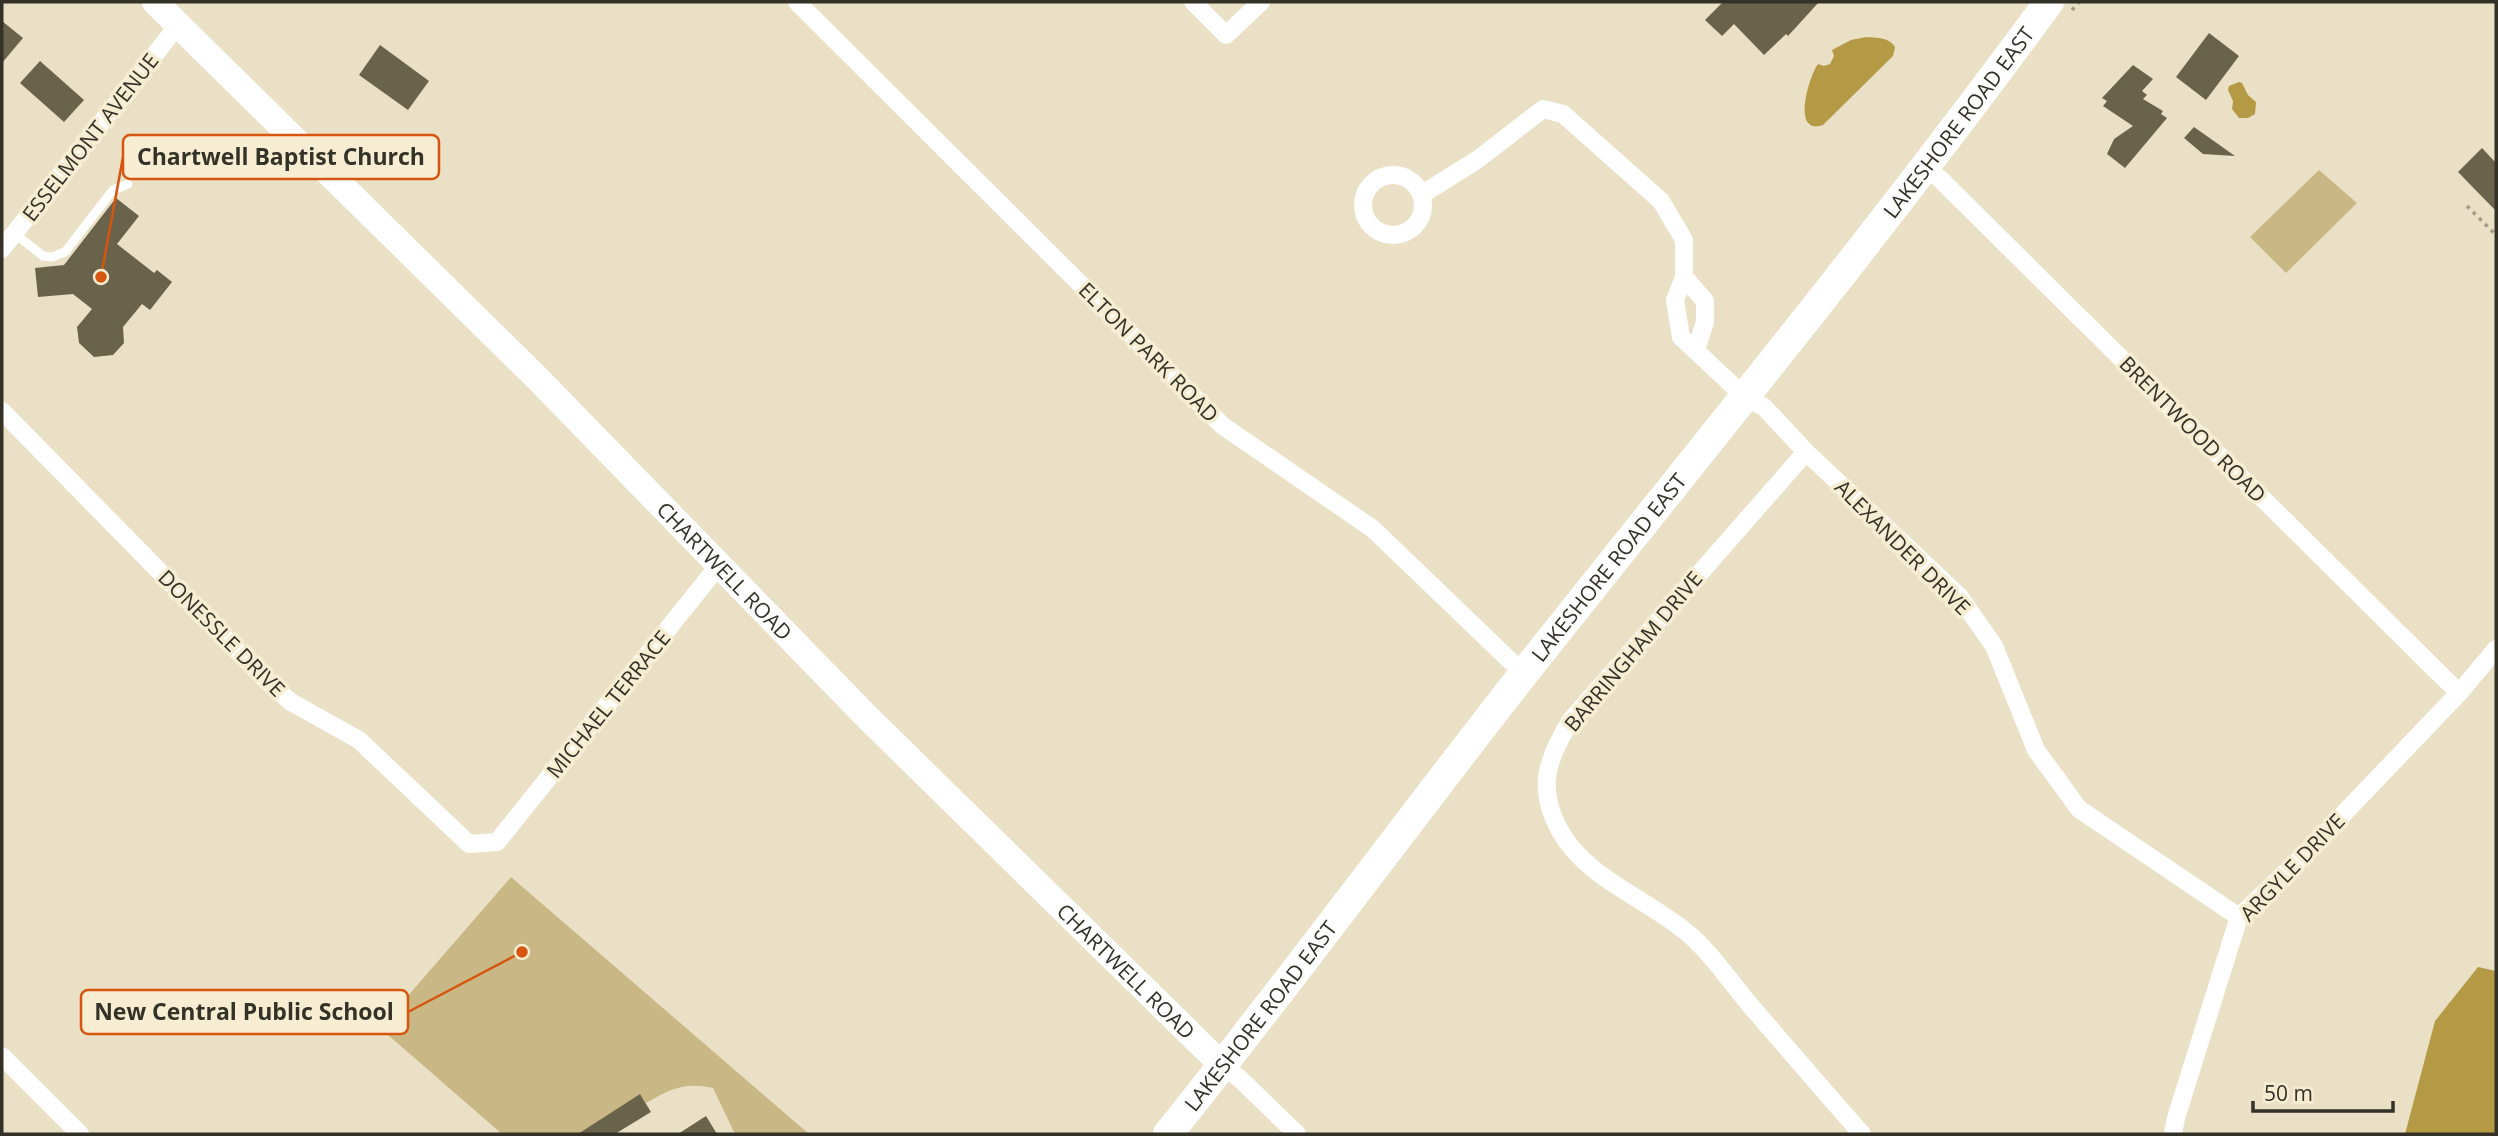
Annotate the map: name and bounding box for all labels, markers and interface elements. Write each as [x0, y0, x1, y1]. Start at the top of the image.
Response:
street label: LAKESHORE ROAD EAST [1877, 20, 2040, 224]
street label: ESSELMONT AVENUE [16, 47, 164, 227]
callout: Chartwell Baptist Church [123, 135, 439, 179]
text: Chartwell Baptist Church [137, 140, 425, 172]
street label: ELTON PARK ROAD [1073, 276, 1225, 428]
street label: BRENTWOOD ROAD [2114, 350, 2272, 508]
street label: LAKESHORE ROAD EAST [1525, 467, 1693, 667]
street label: ALEXANDER DRIVE [1829, 473, 1977, 621]
street label: CHARTWELL ROAD [651, 495, 798, 646]
street label: DONESSLE DRIVE [153, 564, 291, 702]
street label: BARRINGHAM DRIVE [1558, 565, 1708, 737]
street label: MICHAEL TERRACE [540, 624, 676, 784]
street label: ARGYLE DRIVE [2233, 807, 2351, 927]
street label: CHARTWELL ROAD [1051, 897, 1201, 1045]
street label: LAKESHORE ROAD EAST [1178, 915, 1343, 1117]
callout: New Central Public School [81, 990, 408, 1034]
text: New Central Public School [94, 995, 394, 1027]
scale bar [2253, 1070, 2393, 1114]
text: 50 m [2264, 1079, 2313, 1107]

